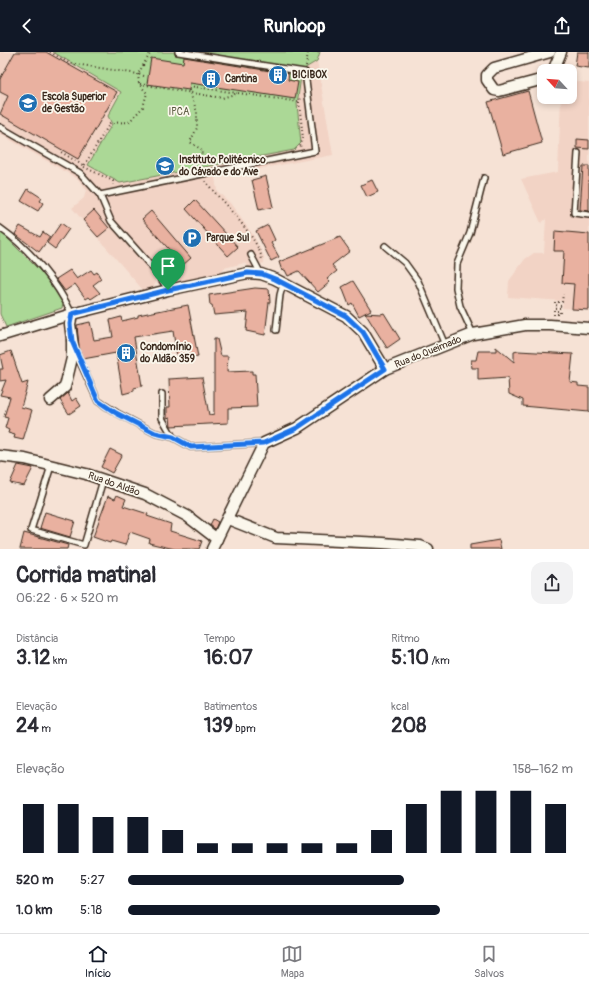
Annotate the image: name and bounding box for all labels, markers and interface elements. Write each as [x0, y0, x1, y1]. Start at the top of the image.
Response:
icon: back [16, 15, 38, 37]
text: Runloop [264, 15, 325, 38]
icon: share [551, 15, 573, 37]
building icon: BICIBOX [267, 64, 289, 86]
north arrow [537, 64, 577, 104]
map controls [537, 64, 577, 104]
building icon: Cantina [200, 68, 222, 90]
place label: BICIBOX [292, 69, 327, 81]
place label: Cantina [225, 73, 257, 85]
place label: Escola Superior de Gestão [42, 91, 107, 115]
school or university icon: Escola Superior de Gestão [17, 92, 39, 114]
park label: IPCA [169, 106, 190, 118]
place label: Instituto Politécnico do Cávado e do Ave [179, 154, 266, 178]
school or university icon: Instituto Politécnico do Cávado e do Ave [154, 155, 176, 177]
parking icon: Parque Sul [181, 227, 203, 249]
place label: Parque Sul [206, 232, 249, 244]
pin [151, 249, 185, 290]
icon: arrive [157, 255, 179, 277]
street label: Rua do Queimado [393, 333, 464, 371]
place label: Condomínio do Aldão 359 [140, 341, 195, 365]
building icon: Condomínio do Aldão 359 [115, 342, 137, 364]
street label: Rua do Aldão [86, 470, 142, 499]
text: Corrida matinal [16, 561, 156, 589]
button: share [531, 562, 573, 604]
text: 06:22 · 6 × 520 m [16, 590, 118, 606]
text: Distância [16, 632, 58, 645]
text: Tempo [204, 632, 235, 645]
text: Ritmo [391, 632, 420, 645]
text: 3.12 [16, 645, 51, 670]
text: 16:07 [204, 645, 253, 670]
text: 5:10 [391, 645, 429, 670]
text: km [51, 654, 67, 667]
text: /km [429, 654, 450, 667]
text: Elevação [16, 700, 57, 713]
text: Batimentos [204, 700, 257, 713]
text: kcal [391, 700, 409, 713]
text: 24 [16, 713, 39, 738]
text: 139 [204, 713, 233, 738]
text: 208 [391, 713, 426, 738]
text: m [39, 722, 51, 735]
text: bpm [233, 722, 256, 735]
text: Elevação [16, 761, 65, 777]
text: 158–162 m [512, 761, 573, 777]
text: 520 m [16, 872, 54, 888]
text: 5:27 [80, 872, 105, 888]
text: 1.0 km [16, 902, 53, 918]
text: 5:18 [80, 902, 102, 918]
tab: Início [85, 943, 111, 980]
tab: Mapa [281, 943, 304, 980]
tab: Salvos [474, 943, 504, 980]

